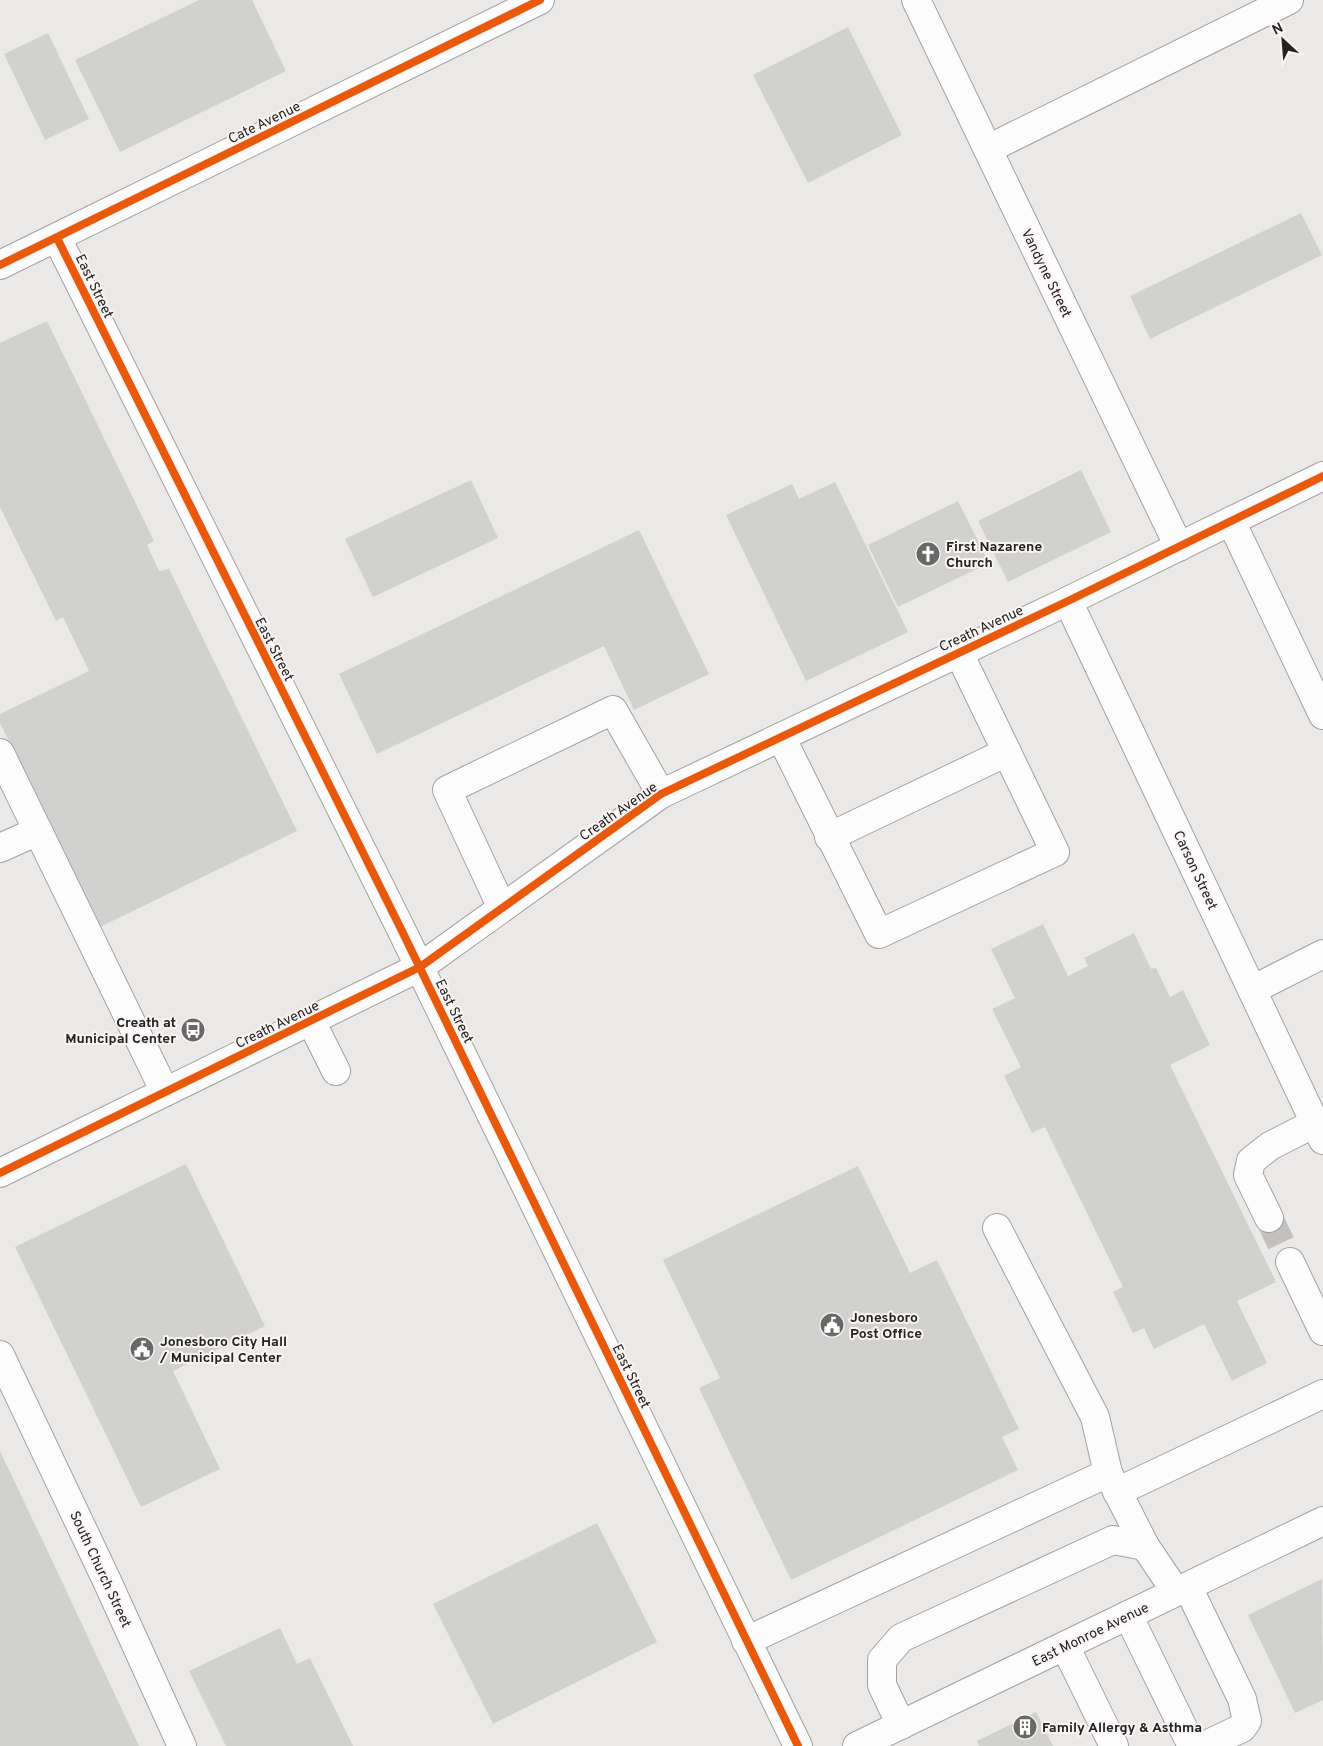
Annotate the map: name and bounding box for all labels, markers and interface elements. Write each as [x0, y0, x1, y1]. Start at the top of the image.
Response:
north arrow [1258, 15, 1308, 65]
text: N [1270, 20, 1286, 40]
street label: Cate Avenue [226, 99, 304, 148]
street label: Vandyne Street [1017, 226, 1074, 321]
street label: East Street [71, 252, 116, 321]
place label: First Nazarene Church [946, 539, 1042, 572]
church icon: First Nazarene Church [915, 541, 941, 567]
street label: Creath Avenue [937, 602, 1027, 656]
street label: East Street [250, 615, 297, 684]
street label: Creath Avenue [577, 779, 661, 845]
street label: Carson Street [1169, 828, 1220, 913]
street label: East Street [431, 977, 476, 1046]
street label: Creath Avenue [233, 998, 322, 1053]
place label: Creath at Municipal Center [65, 1015, 176, 1048]
bus stop icon: Creath at Municipal Center [180, 1017, 206, 1043]
place label: Jonesboro Post Office [850, 1310, 922, 1343]
public building icon: Jonesboro Post Office [819, 1312, 845, 1338]
place label: Jonesboro City Hall / Municipal Center [159, 1334, 287, 1367]
public building icon: Jonesboro City Hall / Municipal Center [129, 1336, 155, 1362]
street label: East Street [608, 1342, 653, 1411]
street label: South Church Street [65, 1509, 134, 1631]
street label: East Monroe Avenue [1029, 1600, 1152, 1671]
building icon: Family Allergy & Asthma [1012, 1714, 1038, 1740]
place label: Family Allergy & Asthma [1042, 1720, 1202, 1737]

